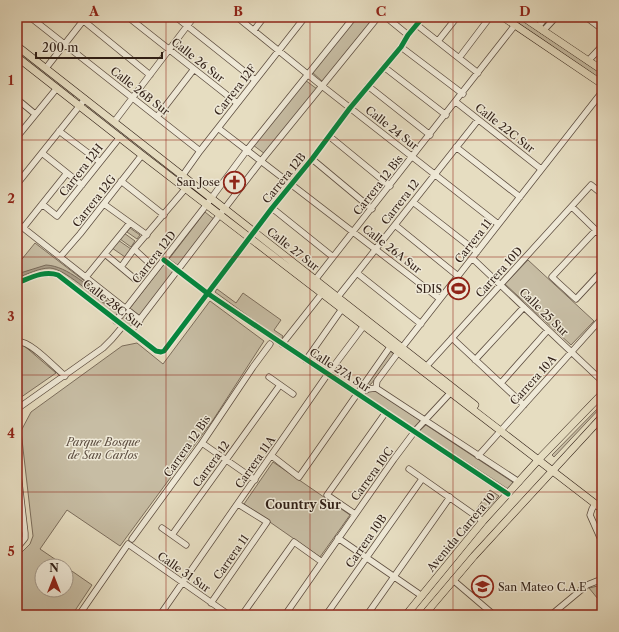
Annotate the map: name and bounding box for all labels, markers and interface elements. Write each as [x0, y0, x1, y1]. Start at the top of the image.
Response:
text: A [88, 3, 100, 19]
text: B [233, 3, 243, 19]
text: C [376, 3, 386, 19]
text: D [519, 3, 531, 19]
scale bar [36, 34, 162, 60]
street label: Calle 26 Sur [169, 35, 228, 85]
text: 200 m [42, 40, 79, 55]
street label: Carrera 12F [211, 62, 259, 118]
street label: Calle 26B Sur [108, 64, 173, 119]
text: 1 [8, 72, 14, 88]
street label: Calle 22C Sur [472, 100, 538, 156]
street label: Calle 24 Sur [363, 103, 422, 153]
street label: Carrera 12H [56, 141, 106, 199]
street label: Carrera 12B [259, 150, 309, 206]
street label: Carrera 12 Bis [350, 152, 406, 218]
church icon: San Jose [222, 169, 248, 195]
street label: Carrera 12G [69, 172, 119, 230]
place label: San Jose [176, 175, 220, 189]
street label: Carrera 12 [378, 177, 422, 227]
text: 2 [7, 190, 15, 206]
street label: Carrera 11 [451, 216, 495, 266]
street label: Calle 26A Sur [360, 222, 425, 277]
street label: Calle 27 Sur [264, 224, 322, 274]
street label: Carrera 12D [129, 228, 179, 286]
street label: Carrera 10D [473, 244, 525, 300]
street label: Calle 28C Sur [80, 276, 146, 332]
sports icon: SDIS [445, 276, 471, 302]
place label: SDIS [416, 282, 442, 296]
street label: Calle 25 Sur [516, 285, 572, 339]
text: 3 [7, 308, 15, 324]
street label: Calle 27A Sur [307, 345, 373, 395]
street label: Carrera 10A [507, 352, 560, 408]
street label: Carrera 12 Bis [161, 413, 213, 479]
text: 4 [7, 425, 15, 441]
street label: Carrera 11A [232, 432, 279, 491]
park label: Parque Bosque de San Carlos [65, 435, 140, 462]
street label: Carrera 12 [190, 438, 232, 490]
street label: Carrera 10C [348, 444, 396, 504]
street label: Avenida Carrera 10 [423, 490, 498, 575]
district label: Country Sur [265, 497, 341, 512]
street label: Carrera 10B [342, 511, 390, 570]
street label: Carrera 11 [210, 531, 252, 582]
text: 5 [7, 543, 15, 559]
street label: Calle 31 Sur [155, 549, 214, 596]
north arrow [34, 558, 74, 598]
text: N [49, 561, 59, 575]
school or university icon: San Mateo C.A.E [470, 574, 496, 600]
place label: San Mateo C.A.E [498, 580, 587, 594]

